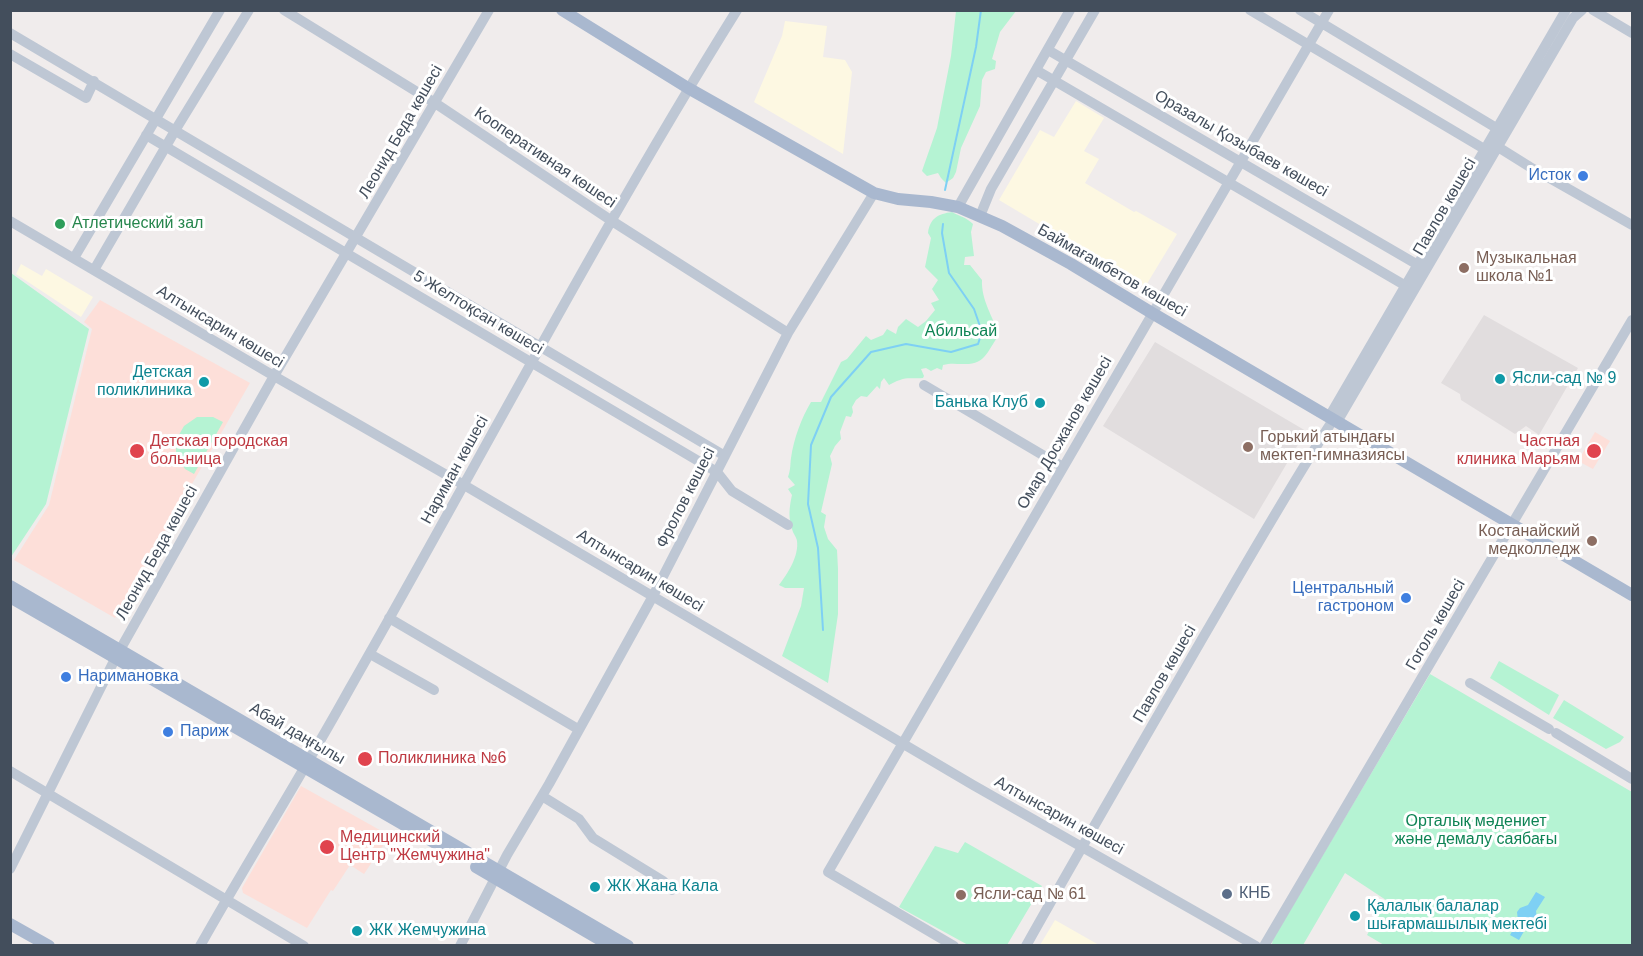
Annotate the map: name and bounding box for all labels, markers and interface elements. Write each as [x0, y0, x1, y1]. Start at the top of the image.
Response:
street label: Леонид Беда көшесі [355, 62, 447, 202]
street label: Оразалы Қозыбаев көшесі [1151, 86, 1331, 202]
street label: Кооперативная көшесі [470, 103, 620, 213]
street label: Павлов көшесі [1409, 155, 1481, 259]
place label: Исток [1528, 166, 1571, 186]
marker: Исток [1576, 169, 1590, 183]
place label: Атлетический зал [72, 214, 203, 234]
marker: Атлетический зал [53, 217, 67, 231]
street label: Баймағамбетов көшесі [1034, 220, 1190, 322]
place label: Музыкальная школа №1 [1476, 249, 1577, 287]
marker: Музыкальная школа №1 [1457, 261, 1471, 275]
street label: 5 Желтоқсан көшесі [410, 267, 546, 359]
street label: Алтынсарин көшесі [153, 281, 287, 373]
park label: Абильсай [925, 322, 997, 342]
street label: Омар Досжанов көшесі [1013, 353, 1117, 513]
place label: Детская поликлиника [97, 363, 192, 401]
place label: Ясли-сад № 9 [1512, 369, 1616, 389]
marker: Ясли-сад № 9 [1493, 372, 1507, 386]
marker: Детская поликлиника [197, 375, 211, 389]
place label: Банька Клуб [935, 393, 1028, 413]
marker: Банька Клуб [1033, 396, 1047, 410]
street label: Нариман көшесі [417, 413, 493, 527]
place label: Горький атындағы мектеп-гимназиясы [1260, 428, 1405, 466]
place label: Детская городская больница [150, 432, 288, 470]
place label: Частная клиника Марьям [1457, 432, 1580, 470]
marker: Горький атындағы мектеп-гимназиясы [1241, 440, 1255, 454]
marker: Детская городская больница [128, 442, 146, 460]
marker: Частная клиника Марьям [1585, 442, 1603, 460]
street label: Фролов көшесі [652, 445, 720, 551]
street label: Леонид Беда көшесі [112, 482, 202, 624]
place label: Костанайский медколледж [1478, 522, 1580, 560]
street label: Алтынсарин көшесі [573, 525, 707, 617]
marker: Костанайский медколледж [1585, 534, 1599, 548]
street label: Гоголь көшесі [1402, 576, 1470, 674]
place label: Центральный гастроном [1292, 579, 1394, 617]
marker: Центральный гастроном [1399, 591, 1413, 605]
street label: Павлов көшесі [1129, 622, 1201, 726]
place label: Наримановка [78, 667, 179, 687]
marker: Наримановка [59, 670, 73, 684]
street label: Абай даңғылы [246, 699, 348, 769]
place label: Париж [180, 722, 229, 742]
marker: Париж [161, 725, 175, 739]
place label: Поликлиника №6 [378, 749, 506, 769]
marker: Поликлиника №6 [356, 750, 374, 768]
street label: Алтынсарин көшесі [991, 772, 1127, 860]
park label: Орталық мәдениет және демалу саябағы [1395, 812, 1557, 850]
place label: Медицинский Центр "Жемчужина" [340, 828, 490, 866]
marker: Медицинский Центр "Жемчужина" [318, 838, 336, 856]
place label: ЖК Жана Кала [607, 877, 718, 897]
marker: ЖК Жана Кала [588, 880, 602, 894]
place label: КНБ [1239, 884, 1270, 904]
place label: Ясли-сад № 61 [973, 885, 1086, 905]
marker: КНБ [1220, 887, 1234, 901]
marker: Ясли-сад № 61 [954, 888, 968, 902]
place label: Қалалық балалар шығармашылық мектебі [1367, 897, 1547, 935]
marker: Қалалық балалар шығармашылық мектебі [1348, 909, 1362, 923]
place label: ЖК Жемчужина [369, 921, 486, 941]
marker: ЖК Жемчужина [350, 924, 364, 938]

